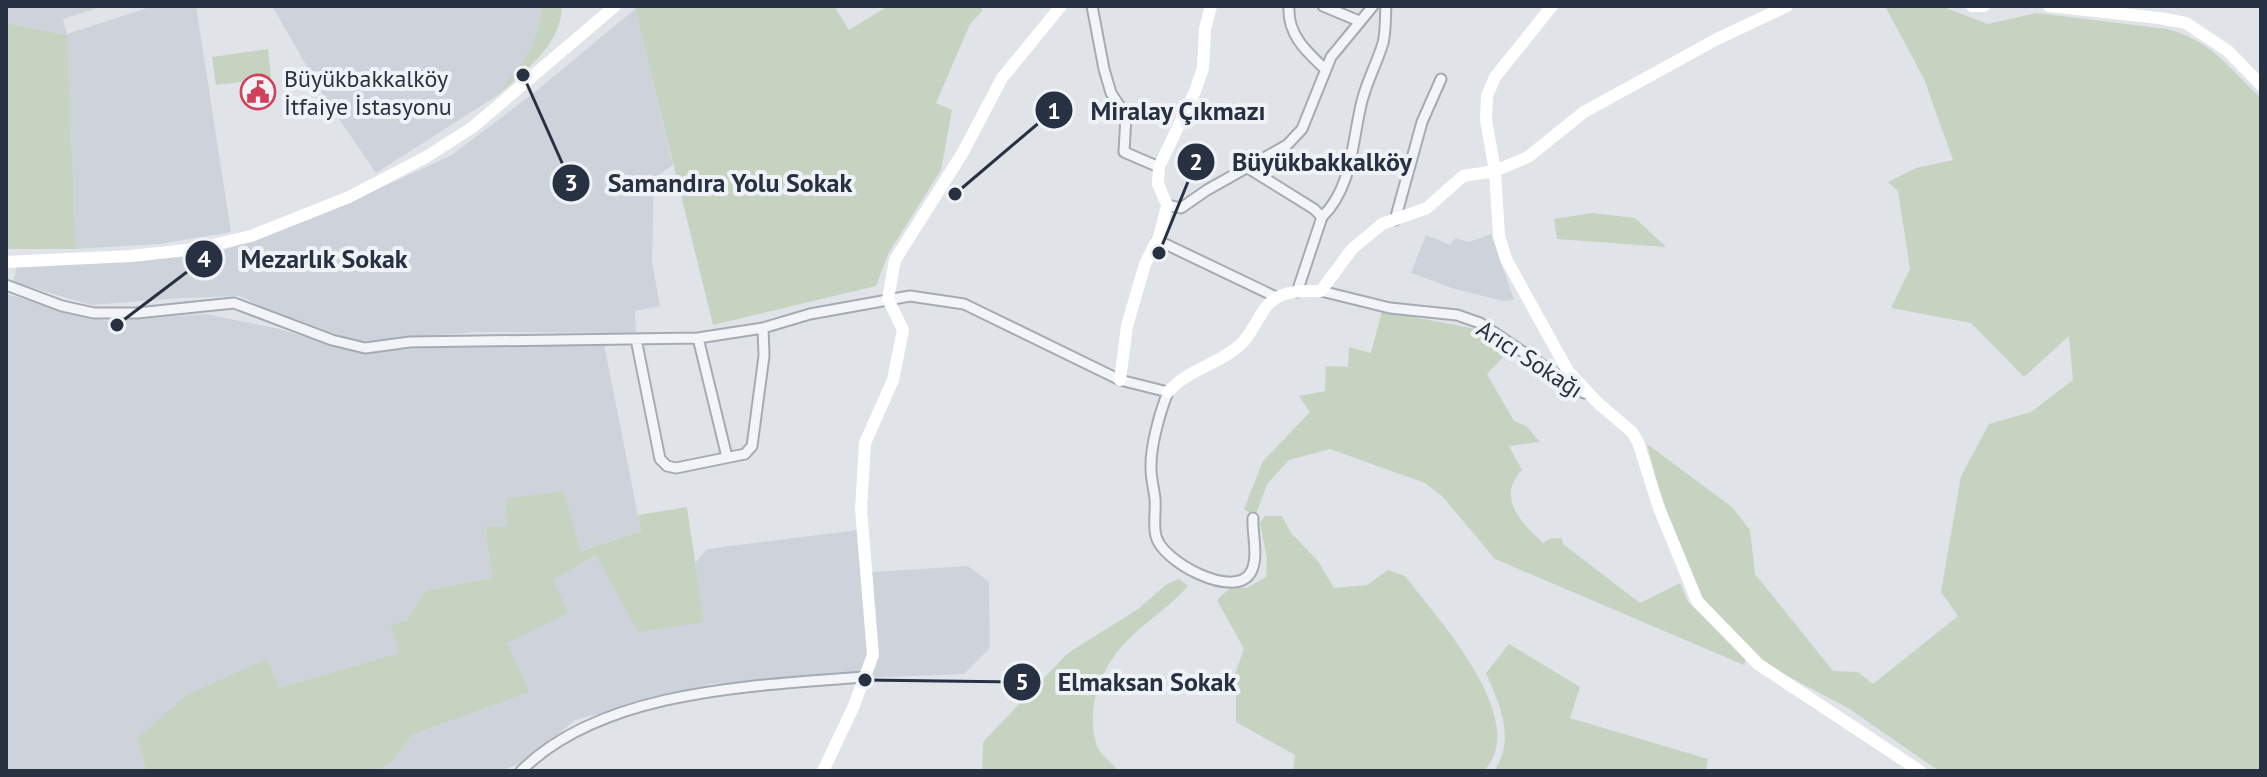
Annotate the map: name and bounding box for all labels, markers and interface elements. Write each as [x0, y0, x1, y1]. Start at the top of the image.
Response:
place label: Büyükbakkalköy İtfaiye İstasyonu [284, 63, 452, 122]
public building icon: Büyükbakkalköy İtfaiye İstasyonu [239, 73, 277, 111]
callout: Miralay Çıkmazı [1034, 85, 1282, 135]
text: Miralay Çıkmazı [1090, 94, 1266, 127]
text: 1 [1047, 95, 1061, 126]
callout: Büyükbakkalköy [1176, 137, 1428, 187]
text: Büyükbakkalköy [1232, 145, 1413, 178]
text: 2 [1189, 146, 1203, 177]
callout: Samandıra Yolu Sokak [551, 158, 868, 208]
text: Samandıra Yolu Sokak [608, 166, 852, 199]
text: 3 [564, 167, 578, 198]
callout: Mezarlık Sokak [184, 234, 424, 284]
text: Mezarlık Sokak [240, 242, 408, 275]
text: 4 [197, 243, 211, 274]
street label: Arıcı Sokağı [1471, 313, 1589, 405]
callout: Elmaksan Sokak [1002, 657, 1252, 707]
text: Elmaksan Sokak [1058, 665, 1237, 698]
text: 5 [1015, 666, 1029, 697]

